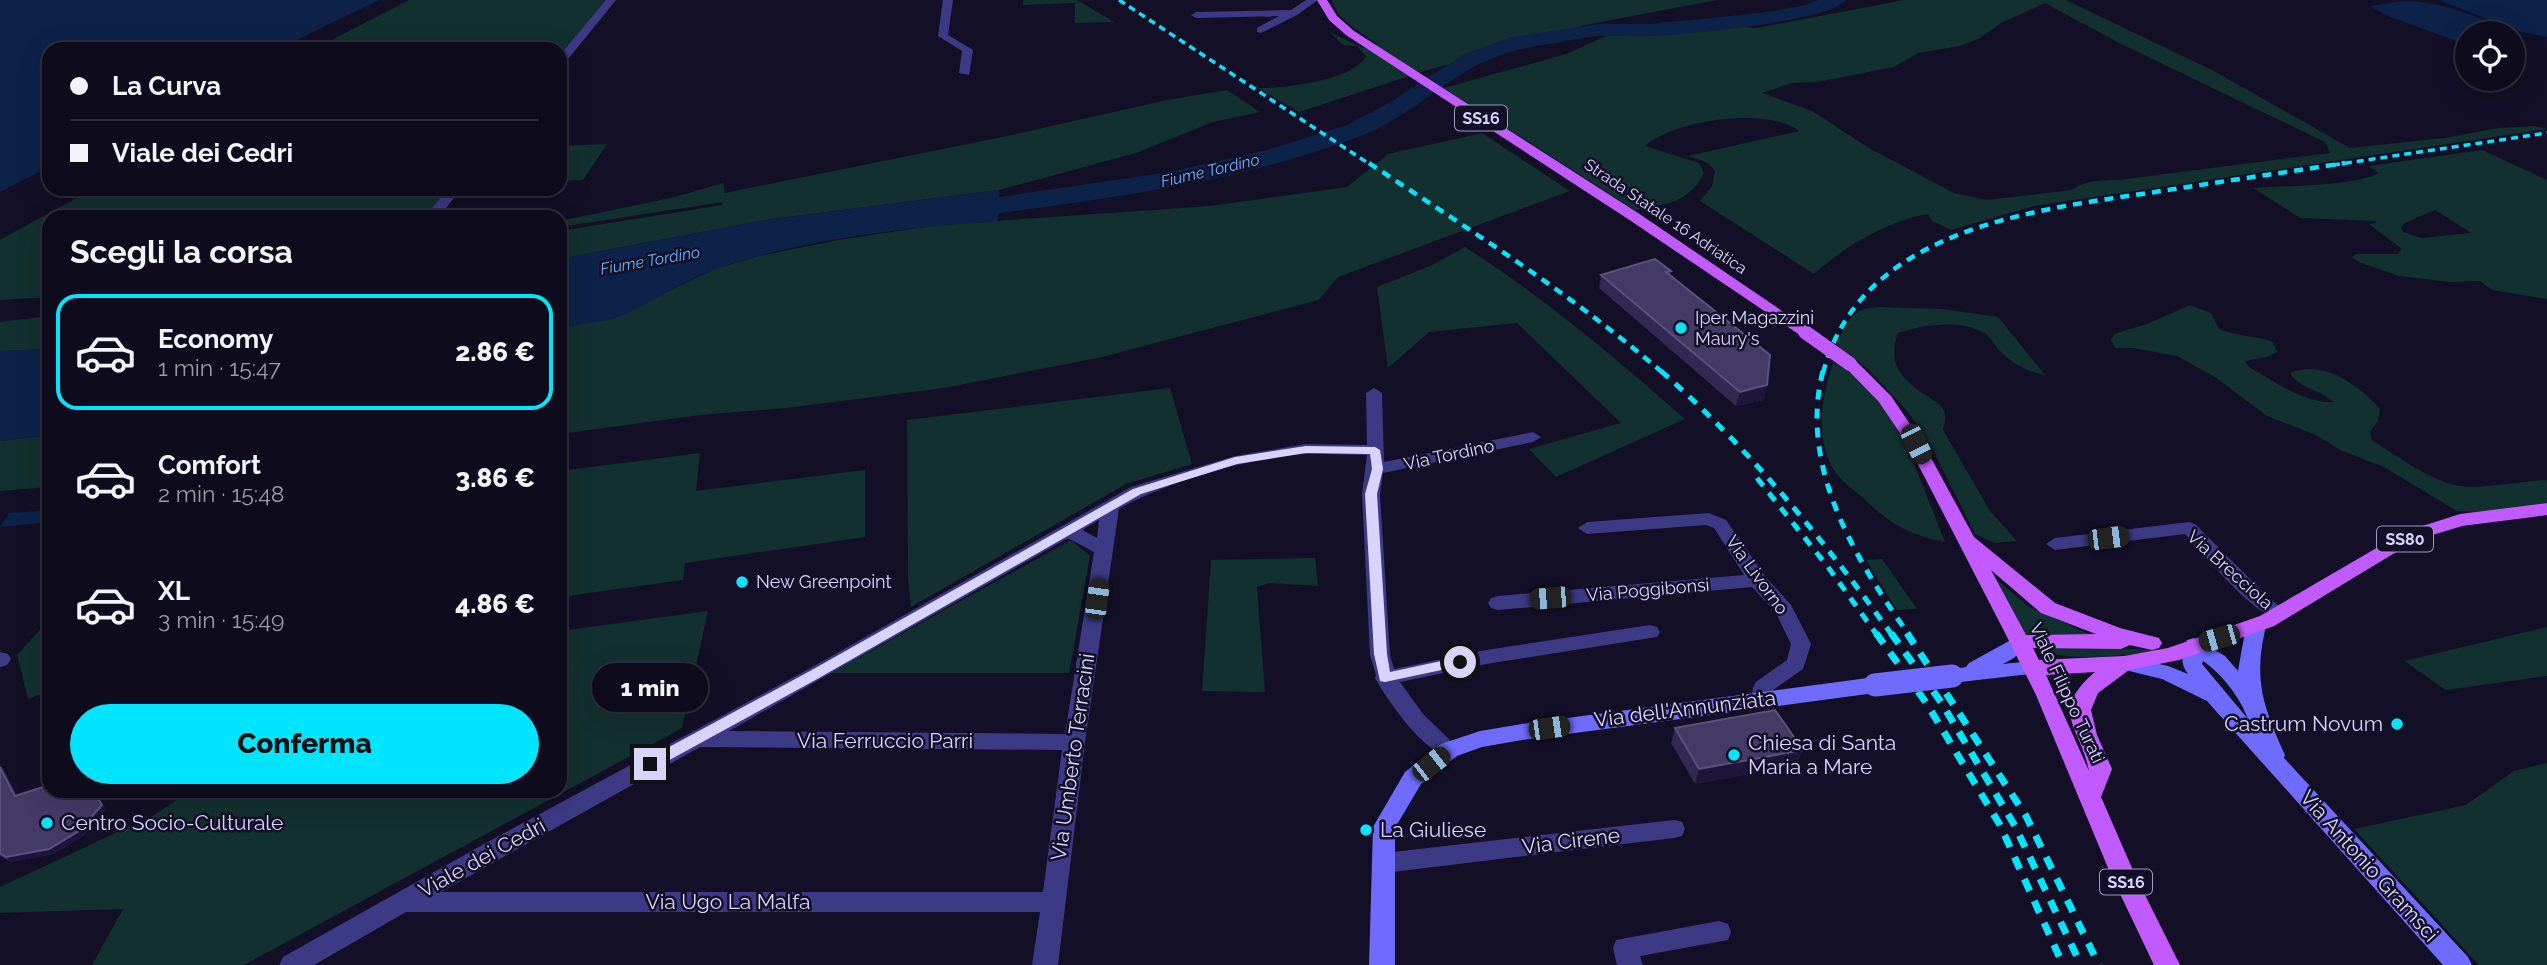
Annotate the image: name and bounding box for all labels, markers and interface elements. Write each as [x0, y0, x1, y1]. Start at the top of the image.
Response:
map controls [2455, 21, 2525, 91]
button: locate [2455, 21, 2525, 91]
text: La Curva [112, 71, 221, 101]
road number: SS16 [1455, 106, 1507, 130]
text: Viale dei Cedri [112, 138, 293, 168]
water label: Fiume Tordino [1159, 150, 1261, 191]
street label: Strada Statale 16 Adriatica [1581, 155, 1751, 278]
text: Scegli la corsa [70, 233, 293, 270]
water label: Fiume Tordino [599, 242, 701, 279]
place label: Iper Magazzini Maury's [1695, 307, 1814, 349]
marker: Iper Magazzini Maury's [1673, 320, 1689, 336]
icon: car [74, 321, 137, 384]
text: Economy [158, 324, 273, 354]
text: 2.86 € [455, 337, 535, 367]
text: 1 min · 15:47 [158, 354, 281, 381]
car [1898, 421, 1935, 467]
street label: Via Tordino [1402, 435, 1496, 474]
icon: car [74, 447, 137, 510]
text: Comfort [158, 450, 261, 480]
text: 3.86 € [456, 463, 535, 493]
text: 2 min · 15:48 [158, 480, 284, 507]
car [2086, 525, 2131, 551]
street label: Via Brecciola [2183, 526, 2278, 614]
road number: SS80 [2377, 526, 2433, 552]
street label: Via Livorno [1722, 531, 1793, 619]
place label: New Greenpoint [756, 571, 892, 592]
icon: car [74, 573, 137, 636]
marker: New Greenpoint [734, 574, 750, 590]
street label: Via Poggibonsi [1586, 574, 1710, 605]
text: XL [158, 576, 190, 606]
car [1084, 577, 1111, 621]
car [1529, 586, 1572, 610]
text: 4.86 € [455, 589, 535, 619]
text: 3 min · 15:49 [158, 606, 285, 633]
street label: Viale Filippo Turati [2026, 619, 2109, 766]
car [2196, 622, 2243, 654]
route start [1444, 646, 1476, 678]
street label: Via Umberto Terracini [1046, 652, 1099, 862]
callout: 1 min [592, 662, 708, 712]
text: 1 min [620, 674, 680, 701]
street label: Via dell'Annunziata [1593, 685, 1777, 732]
button: Conferma [70, 704, 539, 784]
place label: Castrum Novum [2224, 711, 2383, 736]
car [1527, 715, 1572, 741]
marker: Castrum Novum [2389, 716, 2405, 732]
street label: Via Ferruccio Parri [797, 728, 973, 753]
place label: Chiesa di Santa Maria a Mare [1748, 730, 1896, 779]
car [1408, 743, 1455, 785]
marker: Chiesa di Santa Maria a Mare [1726, 747, 1742, 763]
route end [634, 748, 666, 780]
street label: Via Antonio Gramsci [2295, 785, 2444, 946]
place label: Centro Socio-Culturale [61, 810, 283, 835]
street label: Viale dei Cedri [414, 813, 549, 903]
marker: Centro Socio-Culturale [39, 815, 55, 831]
place label: La Giuliese [1380, 817, 1486, 842]
marker: La Giuliese [1358, 822, 1374, 838]
street label: Via Cirene [1521, 822, 1621, 859]
road number: SS16 [2100, 870, 2152, 894]
street label: Via Ugo La Malfa [646, 889, 810, 914]

